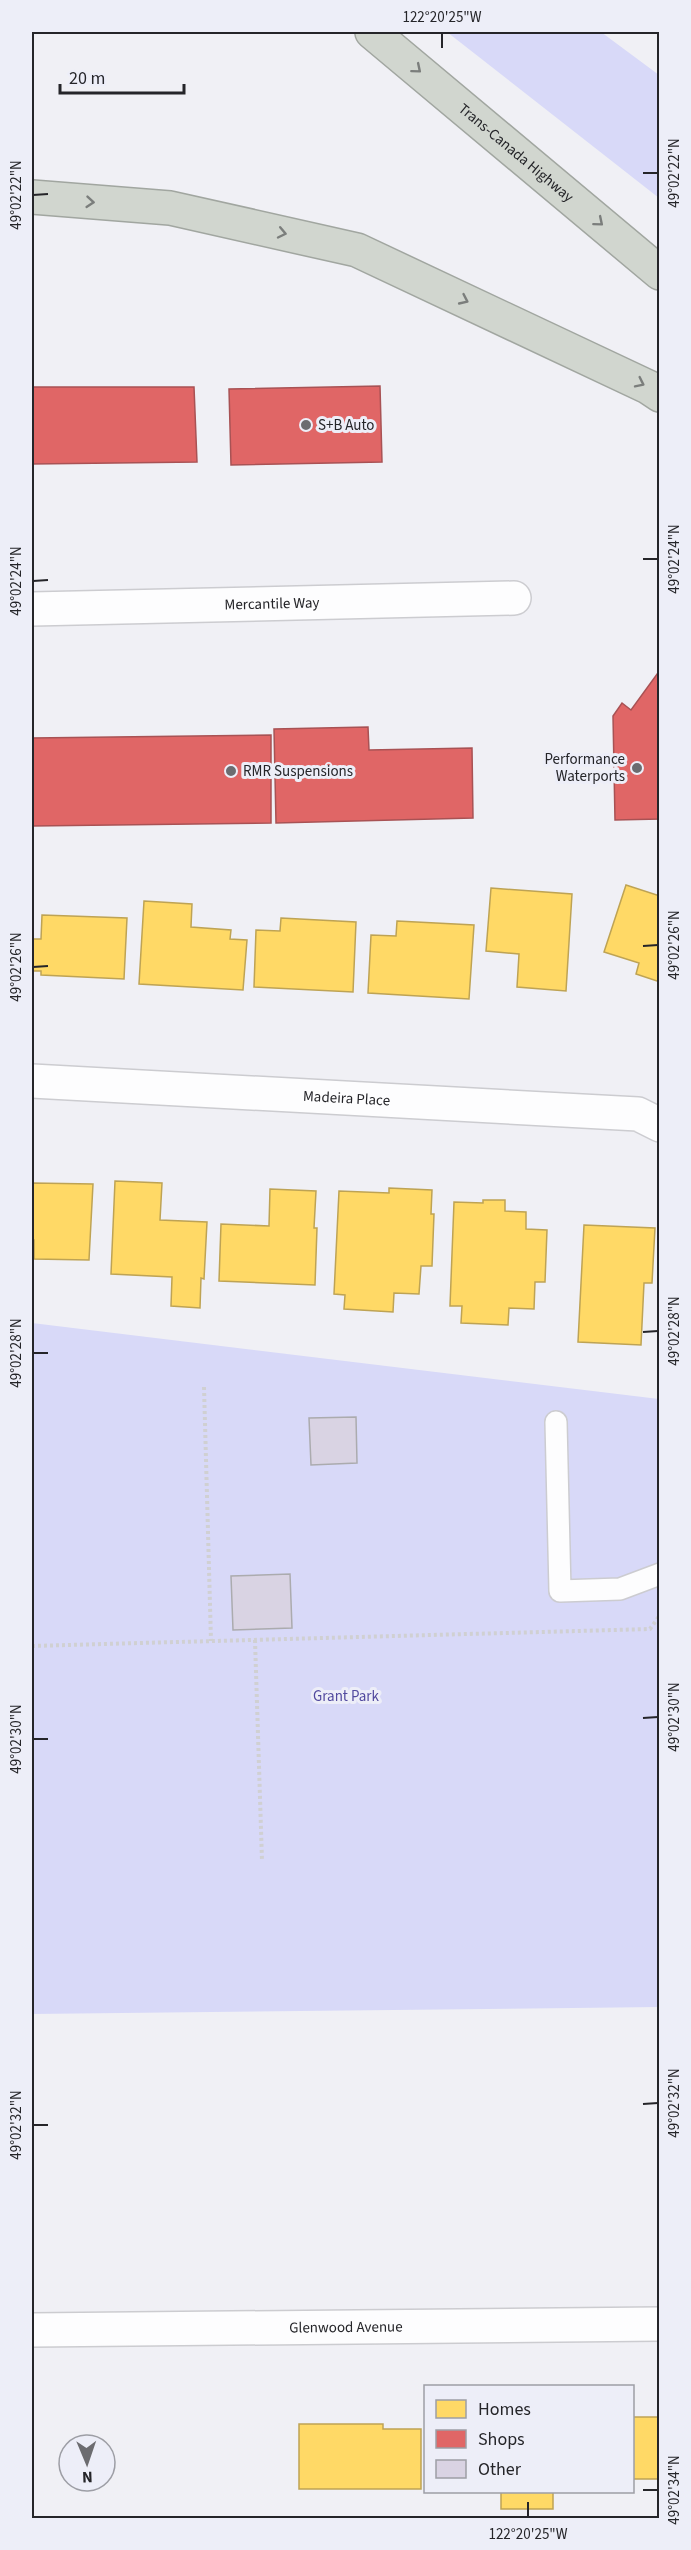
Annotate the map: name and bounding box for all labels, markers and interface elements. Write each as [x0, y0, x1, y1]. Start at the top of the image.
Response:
text: 122°20'25"W [402, 7, 482, 28]
scale bar [60, 57, 184, 95]
one-way arrow [410, 62, 421, 73]
text: 20 m [69, 66, 105, 91]
street label: Trans-Canada Highway [454, 99, 578, 207]
text: 49°02'22"N [664, 138, 685, 208]
text: 49°02'22"N [6, 160, 27, 230]
one-way arrow [85, 195, 94, 208]
one-way arrow [592, 214, 603, 225]
one-way arrow [277, 226, 287, 239]
one-way arrow [457, 293, 468, 305]
one-way arrow [634, 376, 645, 388]
place label: S+B Auto [318, 415, 375, 436]
marker: S+B Auto [299, 418, 313, 432]
text: 49°02'24"N [664, 524, 685, 594]
text: 49°02'24"N [6, 546, 27, 616]
street label: Mercantile Way [224, 592, 320, 616]
place label: Performance Waterports [544, 749, 625, 787]
place label: RMR Suspensions [243, 761, 353, 782]
marker: Performance Waterports [630, 761, 644, 775]
marker: RMR Suspensions [224, 764, 238, 778]
text: 49°02'26"N [664, 910, 685, 980]
text: 49°02'26"N [6, 932, 27, 1002]
street label: Madeira Place [302, 1086, 391, 1111]
text: 49°02'28"N [664, 1296, 685, 1366]
text: 49°02'28"N [6, 1318, 27, 1388]
text: 49°02'30"N [664, 1682, 685, 1752]
park label: Grant Park [313, 1686, 380, 1707]
text: 49°02'30"N [6, 1704, 27, 1774]
text: 49°02'32"N [664, 2068, 685, 2138]
text: 49°02'32"N [6, 2090, 27, 2160]
street label: Glenwood Avenue [289, 2316, 403, 2339]
legend [424, 2385, 634, 2493]
text: Homes [478, 2397, 531, 2422]
text: Shops [478, 2427, 525, 2452]
north arrow [57, 2433, 117, 2493]
text: 49°02'34"N [664, 2455, 685, 2525]
text: Other [478, 2457, 522, 2482]
text: N [82, 2466, 93, 2488]
text: 122°20'25"W [488, 2524, 568, 2545]

